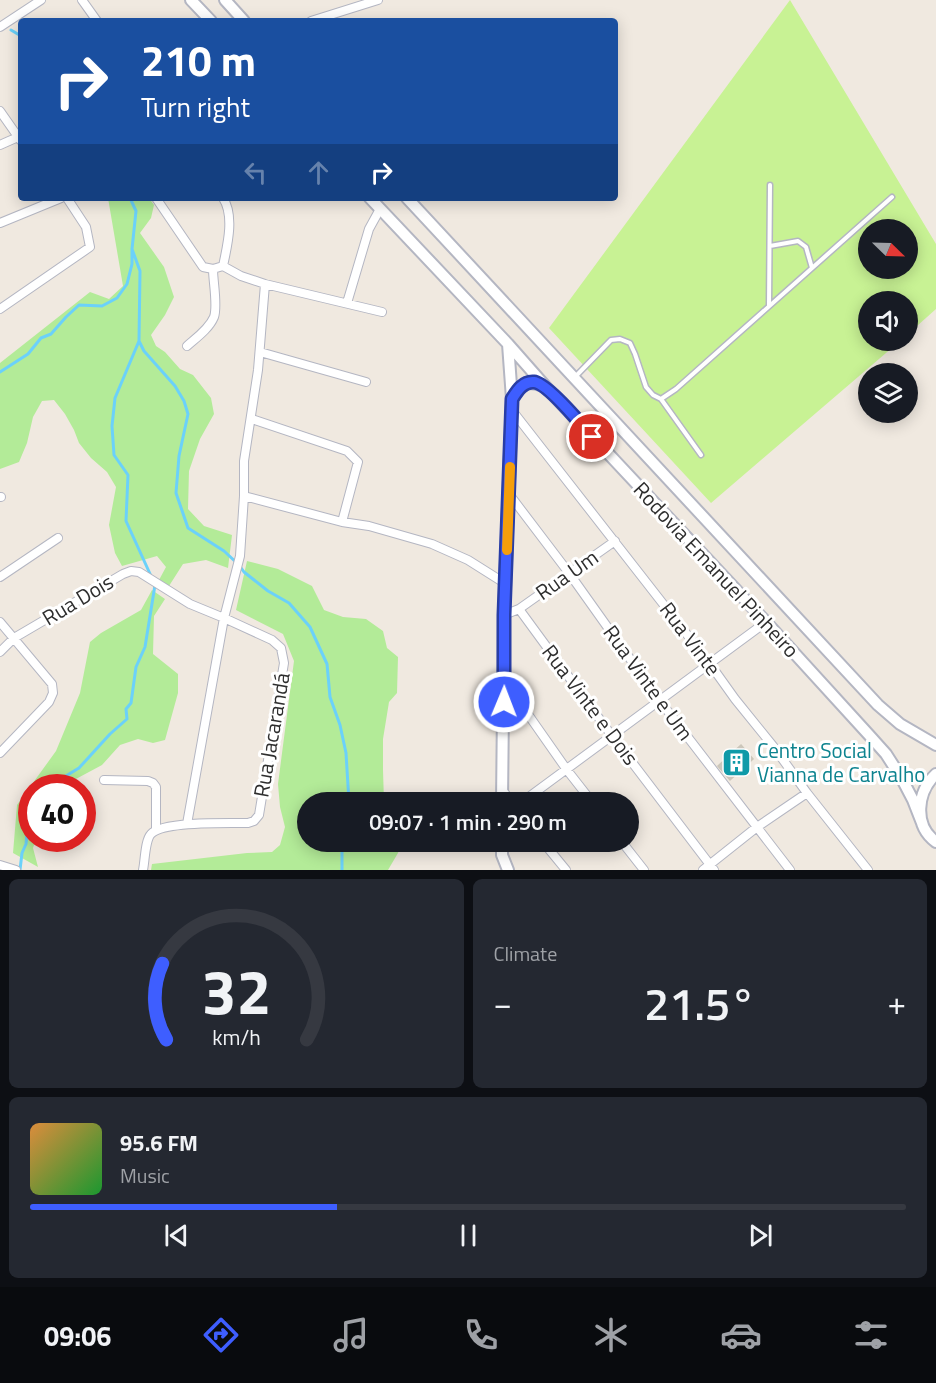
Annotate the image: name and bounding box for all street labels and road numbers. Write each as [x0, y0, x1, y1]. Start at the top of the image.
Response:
street label: Rodovia Emanuel Pinheiro [626, 474, 807, 665]
street label: Rua Um [528, 541, 604, 607]
street label: Rua Dois [36, 565, 119, 633]
street label: Rua Vinte [652, 595, 729, 682]
street label: Rua Vinte e Um [596, 618, 702, 747]
street label: Rua Vinte e Dois [535, 637, 647, 772]
street label: Rua Jacarandá [244, 669, 298, 800]

